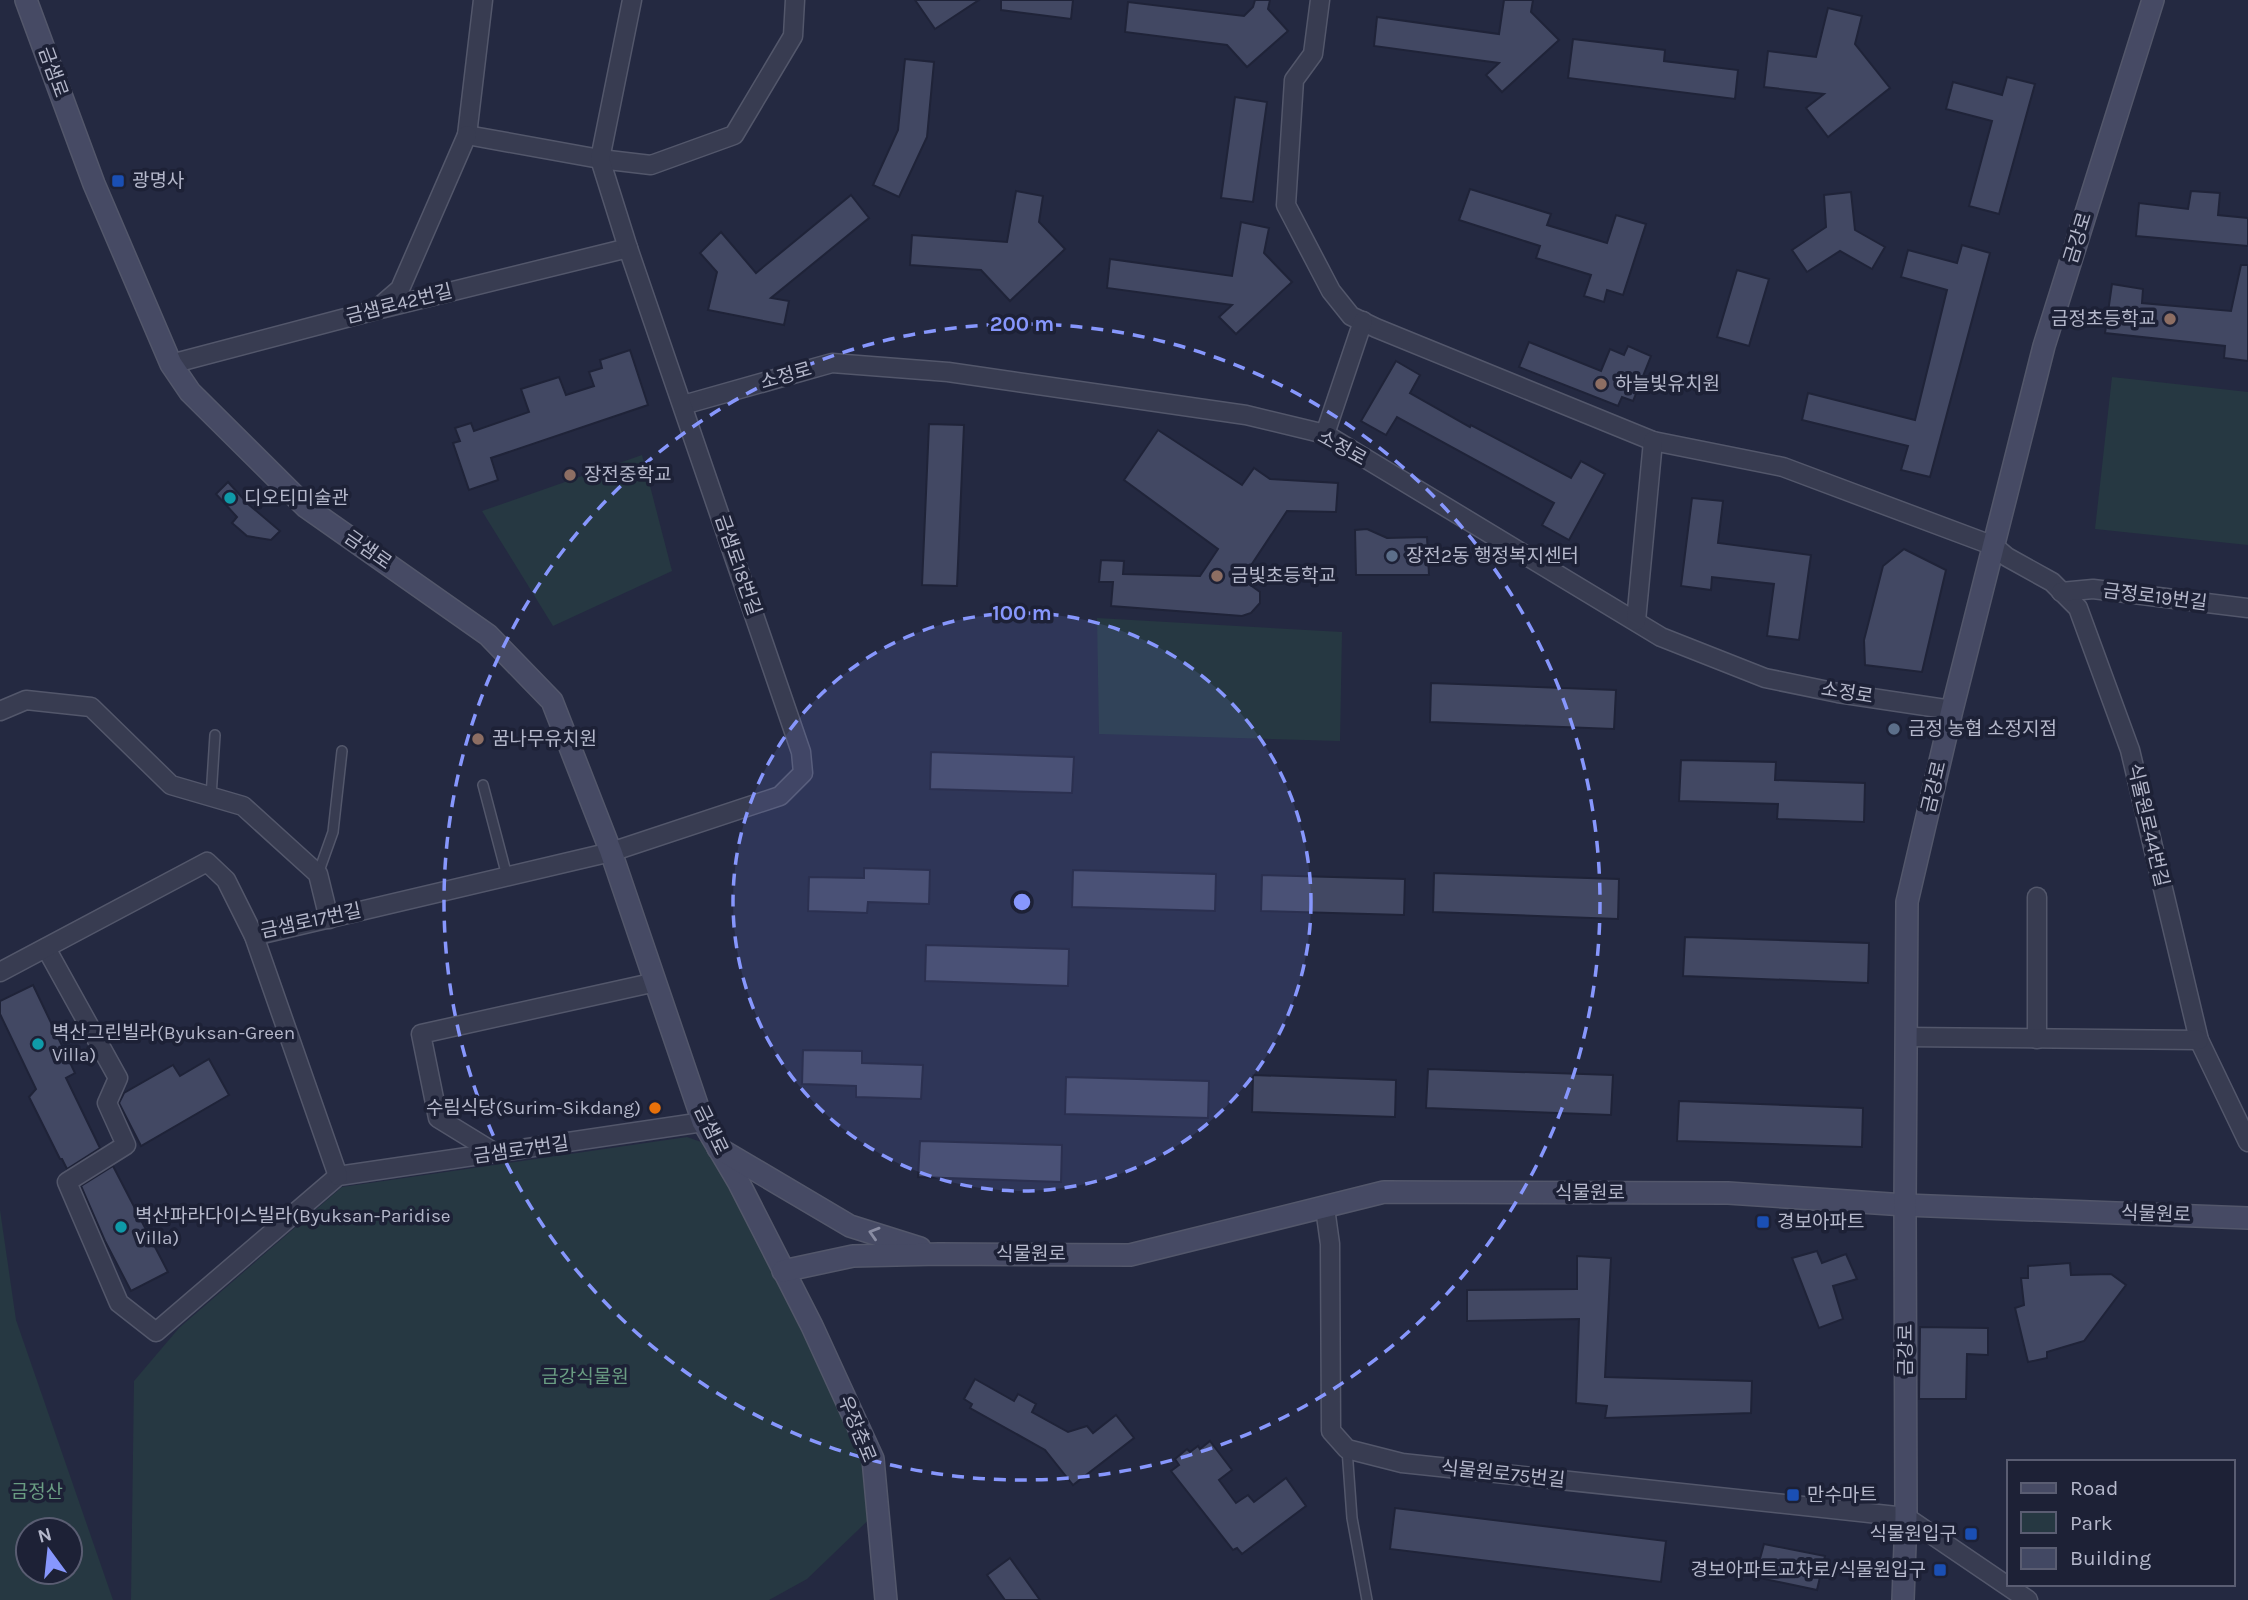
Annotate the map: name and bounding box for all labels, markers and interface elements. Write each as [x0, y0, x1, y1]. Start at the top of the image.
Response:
street label: 금샘로 [34, 44, 72, 100]
place label: 광명사 [132, 170, 184, 192]
marker: 광명사 [110, 173, 126, 189]
street label: 금강로 [2060, 210, 2096, 266]
street label: 금샘로42번길 [343, 280, 455, 328]
place label: 금정초등학교 [2051, 308, 2156, 330]
marker: 금정초등학교 [2162, 311, 2178, 327]
text: 200 m [990, 312, 1054, 336]
street label: 소정로 [758, 358, 814, 394]
place label: 하늘빛유치원 [1615, 373, 1720, 395]
marker: 하늘빛유치원 [1593, 376, 1609, 392]
street label: 소정로 [1314, 426, 1370, 470]
place label: 장전중학교 [584, 464, 671, 486]
marker: 장전중학교 [562, 467, 578, 483]
place label: 디오티미술관 [244, 487, 349, 509]
marker: 디오티미술관 [222, 490, 238, 506]
street label: 금샘로18번길 [710, 512, 766, 618]
street label: 금샘로 [340, 526, 396, 574]
place label: 장전2동 행정복지센터 [1406, 545, 1579, 567]
marker: 장전2동 행정복지센터 [1384, 548, 1400, 564]
place label: 금빛초등학교 [1231, 565, 1336, 587]
marker: 금빛초등학교 [1209, 568, 1225, 584]
street label: 금정로19번길 [2102, 580, 2208, 614]
text: 100 m [992, 601, 1052, 625]
street label: 소정로 [1819, 678, 1875, 708]
place label: 금정 농협 소정지점 [1908, 718, 2057, 740]
marker: 금정 농협 소정지점 [1886, 721, 1902, 737]
place label: 꿈나무유치원 [492, 728, 597, 750]
marker: 꿈나무유치원 [470, 731, 486, 747]
street label: 금강로 [1917, 759, 1951, 815]
street label: 식물원로44번길 [2123, 761, 2173, 889]
centre of rings [1010, 890, 1034, 914]
street label: 금샘로17번길 [259, 900, 363, 942]
place label: 벽산그린빌라(Byuksan-Green Villa) [52, 1022, 295, 1066]
marker: 벽산그린빌라(Byuksan-Green Villa) [30, 1036, 46, 1052]
place label: 수림식당(Surim-Sikdang) [426, 1097, 641, 1119]
marker: 수림식당(Surim-Sikdang) [647, 1100, 663, 1116]
street label: 금샘로 [690, 1102, 732, 1158]
street label: 금샘로7번길 [472, 1132, 570, 1168]
street label: 식물원로 [1555, 1182, 1625, 1204]
street label: 식물원로 [2121, 1202, 2191, 1226]
place label: 벽산파라다이스빌라(Byuksan-Paridise Villa) [135, 1205, 451, 1249]
place label: 경보아파트 [1777, 1211, 1864, 1233]
marker: 경보아파트 [1755, 1214, 1771, 1230]
marker: 벽산파라다이스빌라(Byuksan-Paridise Villa) [113, 1219, 129, 1235]
one-way arrow [868, 1227, 880, 1242]
street label: 식물원로 [996, 1243, 1066, 1265]
street label: 금강로 [1895, 1324, 1917, 1376]
park label: 금강식물원 [541, 1366, 629, 1388]
street label: 우장춘로 [834, 1392, 880, 1466]
street label: 식물원로75번길 [1440, 1457, 1566, 1491]
legend [2007, 1460, 2234, 1586]
text: Road [2070, 1476, 2118, 1500]
park label: 금정산 [11, 1481, 63, 1503]
place label: 만수마트 [1807, 1484, 1877, 1506]
marker: 만수마트 [1785, 1487, 1801, 1503]
text: Park [2070, 1511, 2113, 1535]
north arrow [14, 1516, 84, 1586]
text: N [35, 1523, 54, 1548]
place label: 식물원입구 [1870, 1523, 1957, 1545]
marker: 식물원입구 [1963, 1526, 1979, 1542]
text: Building [2070, 1546, 2151, 1570]
place label: 경보아파트교차로/식물원입구 [1691, 1559, 1926, 1581]
marker: 경보아파트교차로/식물원입구 [1932, 1562, 1948, 1578]

